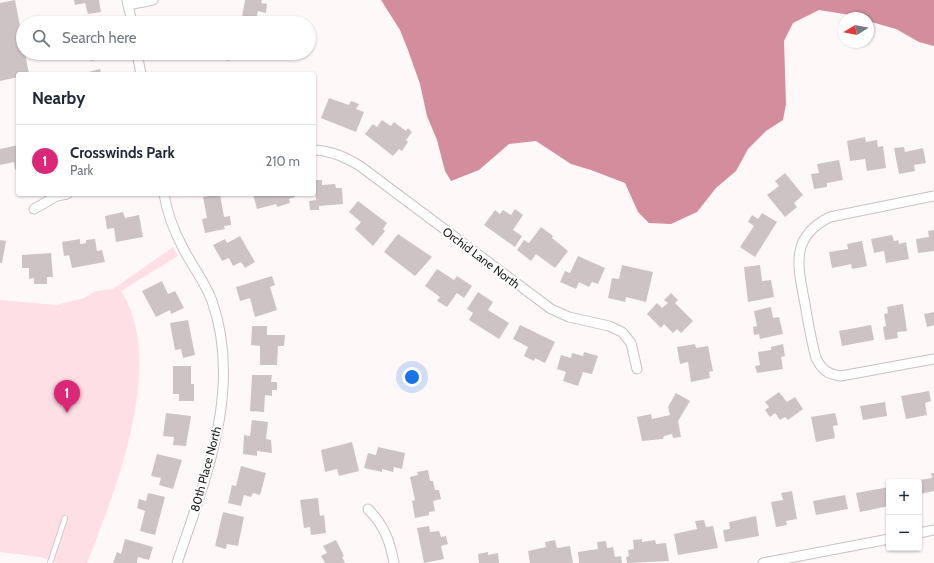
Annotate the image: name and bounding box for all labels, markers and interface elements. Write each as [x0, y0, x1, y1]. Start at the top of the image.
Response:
north arrow [838, 12, 874, 48]
search box [16, 16, 316, 60]
icon: search [30, 27, 52, 49]
text: Search here [62, 29, 137, 47]
text: Nearby [32, 88, 85, 108]
text: Crosswinds Park [70, 144, 175, 162]
text: 1 [43, 153, 47, 169]
text: 210 m [266, 153, 300, 169]
text: Park [70, 162, 93, 178]
street label: Orchid Lane North [440, 224, 523, 292]
your location [402, 367, 422, 387]
pin: 1 [54, 380, 80, 413]
street label: 80th Place North [187, 425, 224, 513]
map controls [886, 479, 922, 551]
button: + [886, 479, 922, 515]
button: − [886, 515, 922, 551]

